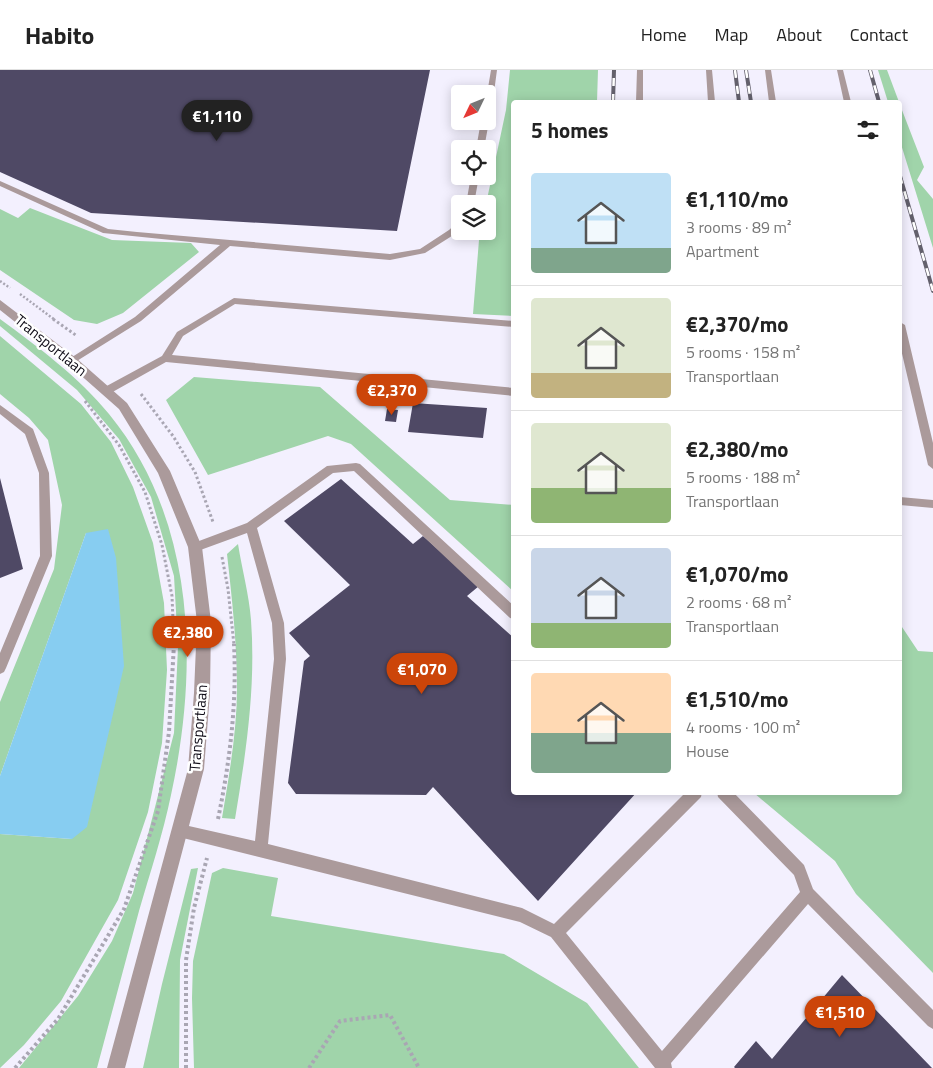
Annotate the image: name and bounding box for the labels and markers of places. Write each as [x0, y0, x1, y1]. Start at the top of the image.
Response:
pin: €1,110 [176, 100, 258, 142]
pin: €2,370 [351, 374, 433, 416]
pin: €2,380 [147, 616, 229, 658]
pin: €1,070 [381, 652, 463, 695]
pin: €1,510 [799, 996, 881, 1038]

